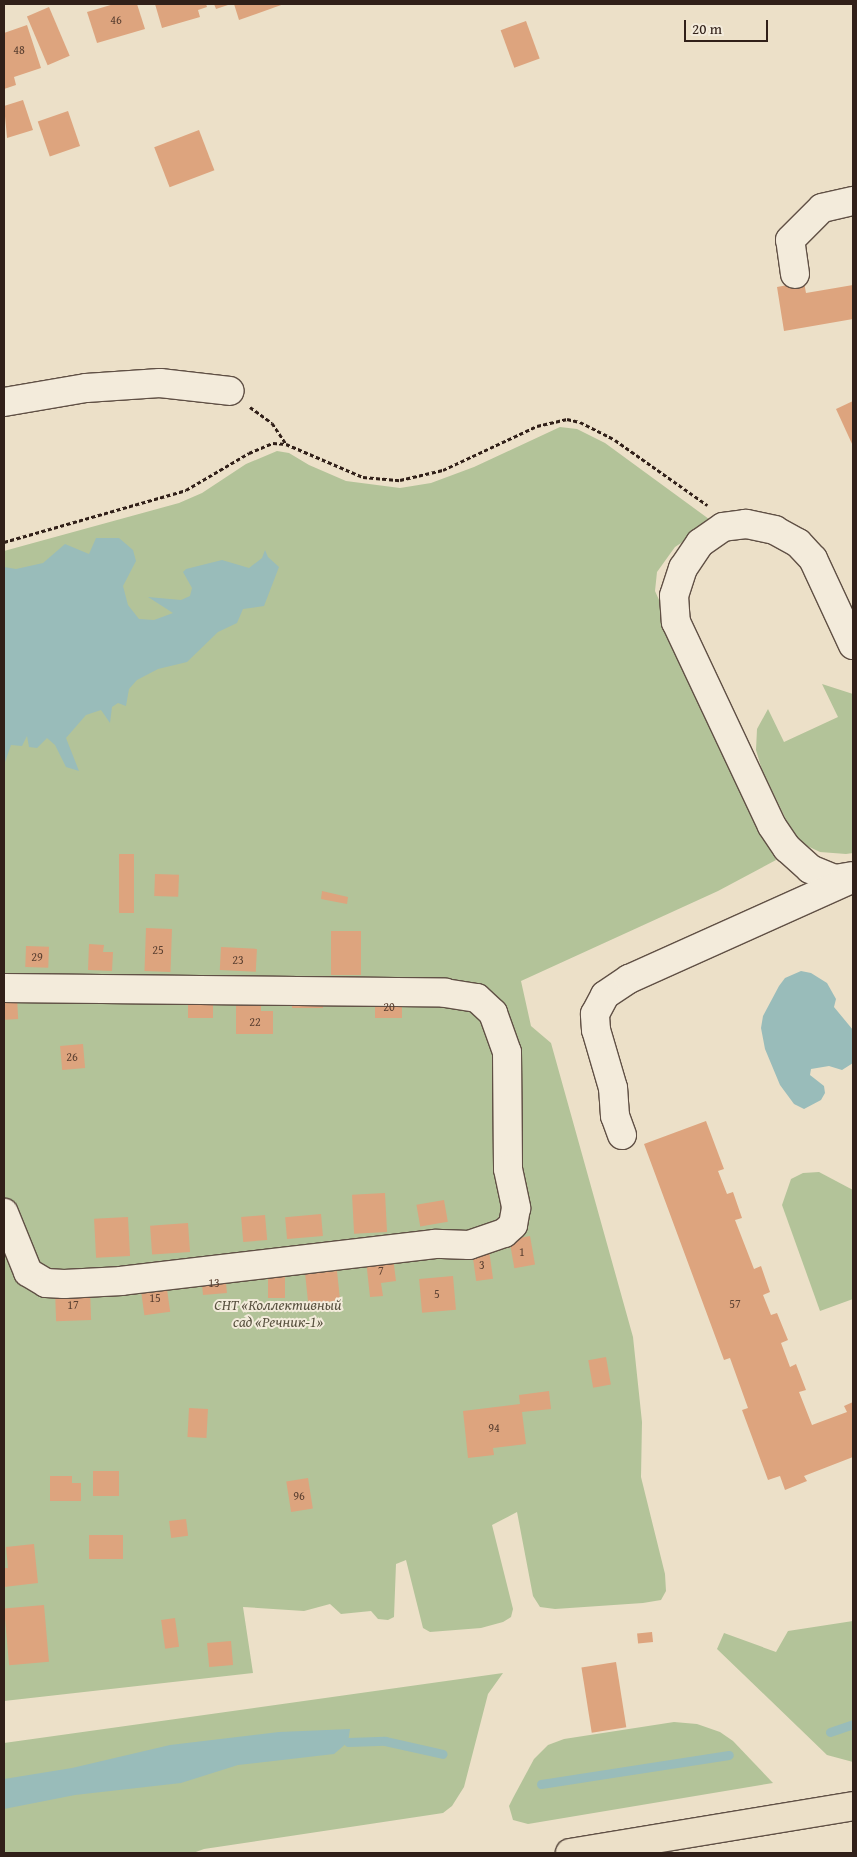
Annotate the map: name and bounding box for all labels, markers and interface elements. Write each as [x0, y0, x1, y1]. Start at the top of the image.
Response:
scale bar [687, 10, 771, 42]
house number: 46 [110, 13, 122, 27]
text: 20 m [692, 18, 722, 39]
house number: 48 [13, 43, 25, 57]
house number: 25 [152, 943, 164, 957]
house number: 29 [31, 950, 43, 964]
house number: 23 [232, 953, 244, 967]
house number: 20 [383, 1000, 395, 1014]
house number: 22 [249, 1015, 261, 1029]
house number: 26 [66, 1050, 78, 1064]
house number: 1 [519, 1245, 525, 1259]
house number: 3 [479, 1258, 485, 1272]
house number: 7 [378, 1264, 384, 1278]
house number: 13 [208, 1276, 220, 1290]
house number: 5 [434, 1287, 440, 1301]
house number: 15 [149, 1291, 161, 1305]
park label: СНТ «Коллективный сад «Речник-1» [214, 1295, 342, 1330]
house number: 57 [729, 1297, 741, 1311]
house number: 17 [67, 1298, 79, 1312]
house number: 94 [488, 1421, 500, 1435]
house number: 96 [293, 1489, 305, 1503]

